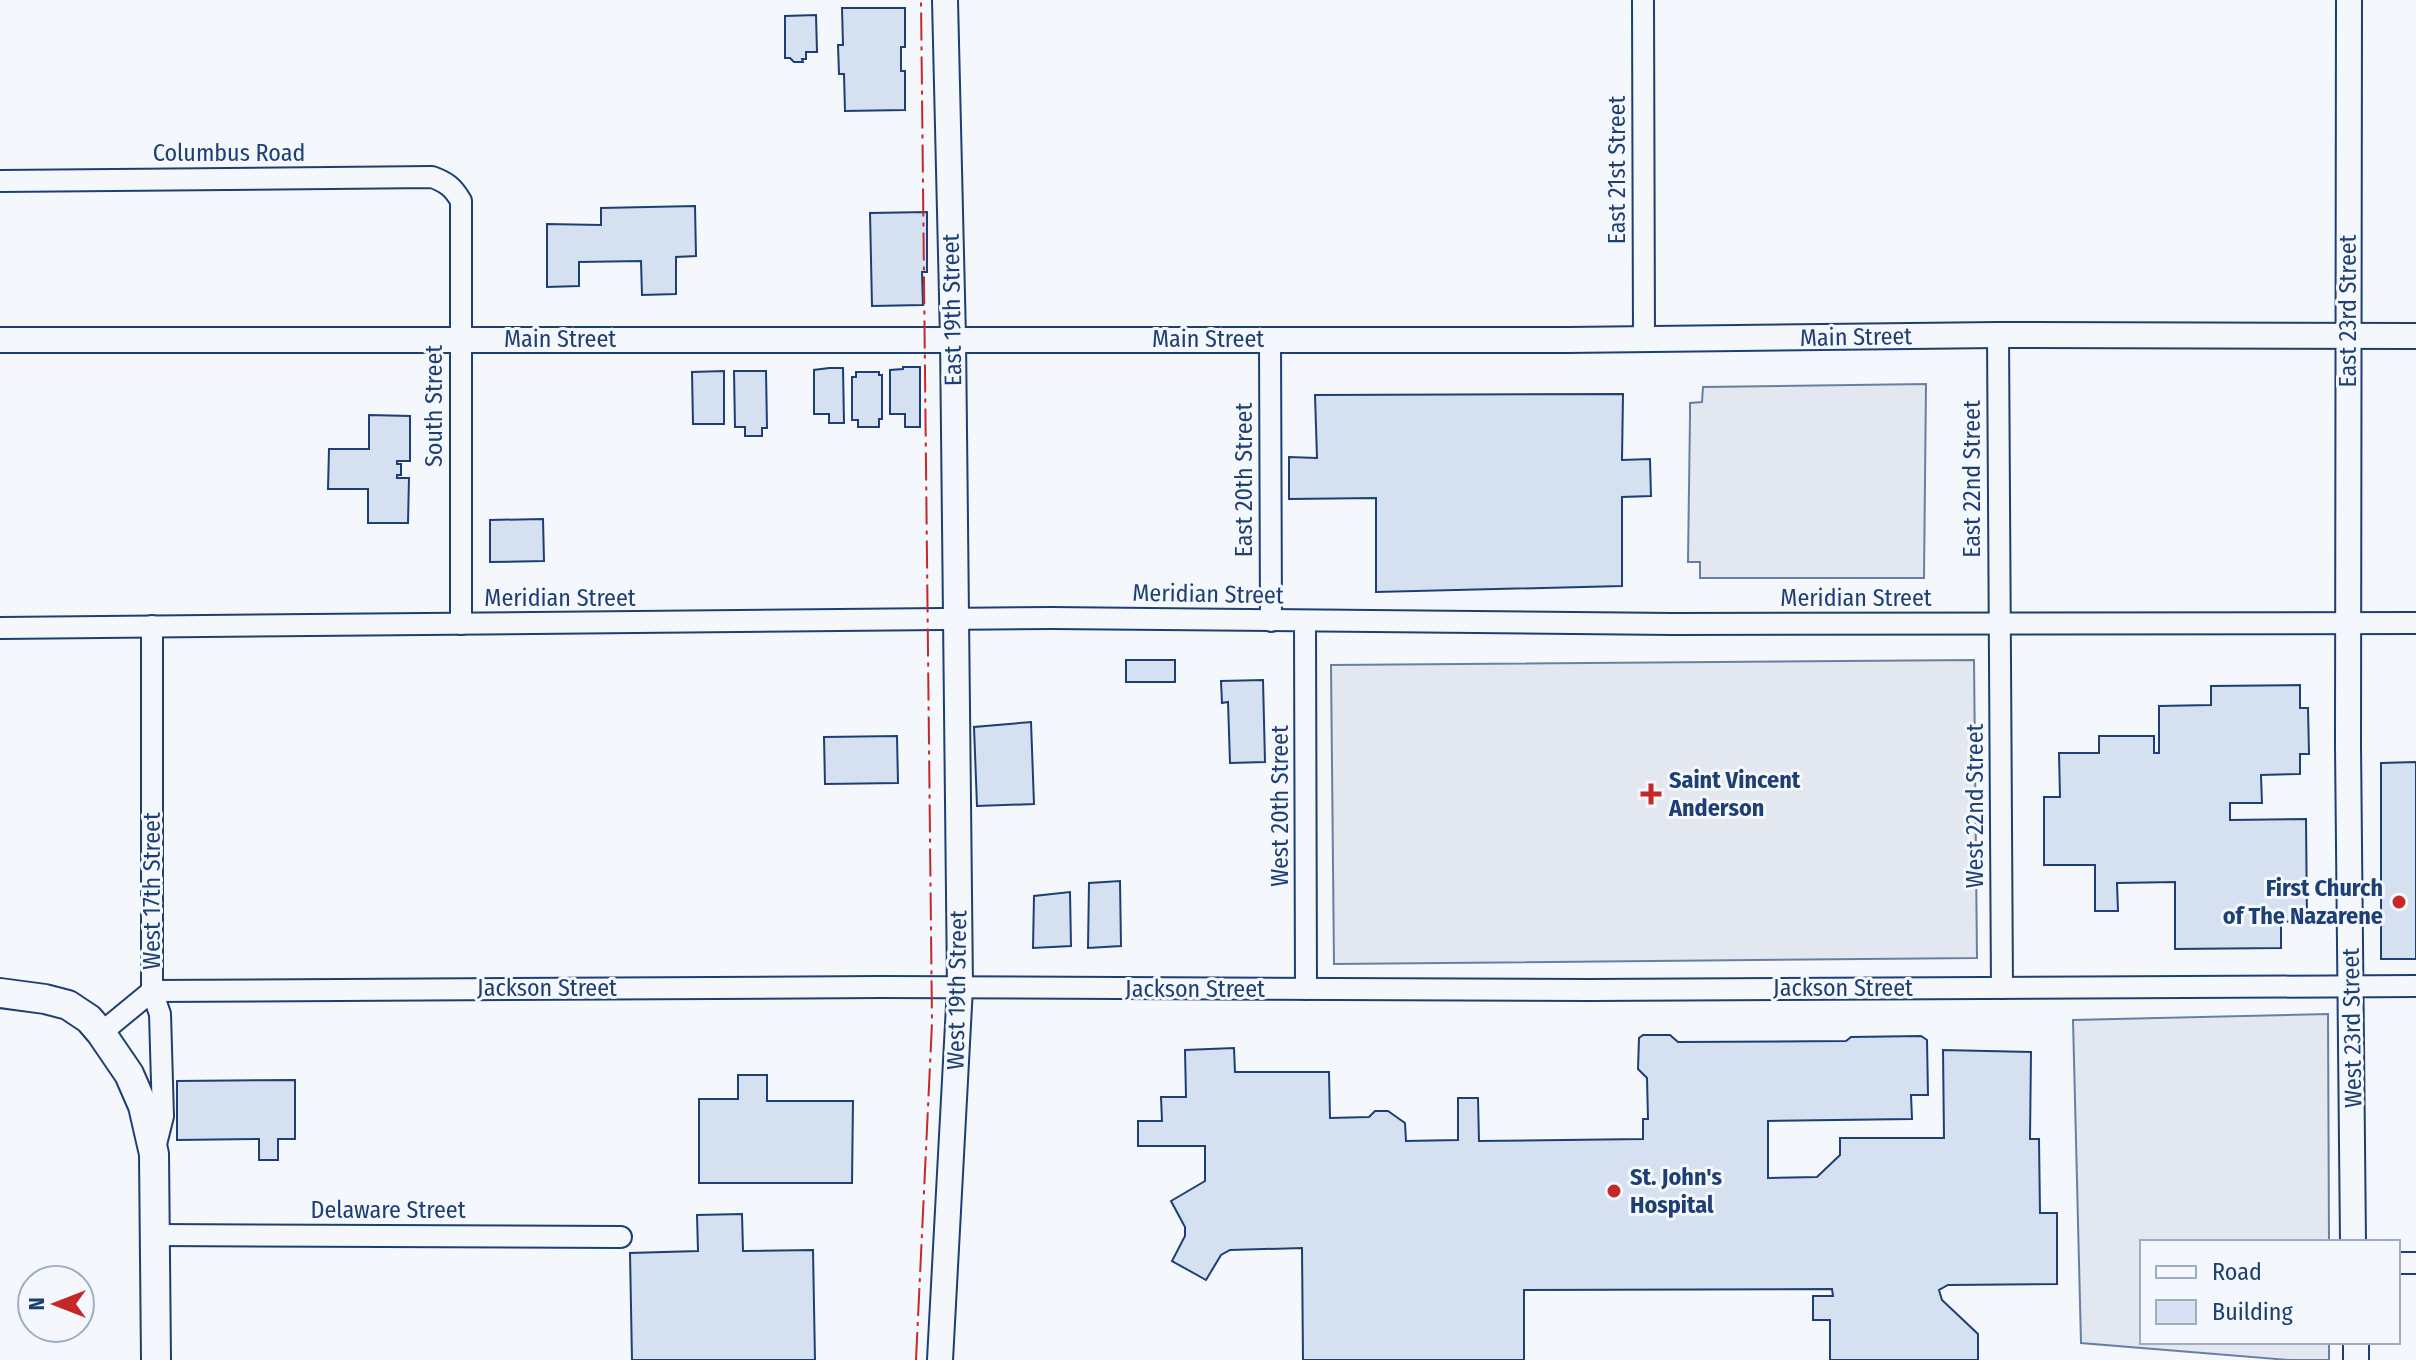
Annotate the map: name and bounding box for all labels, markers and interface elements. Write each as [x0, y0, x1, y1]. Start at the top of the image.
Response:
street label: East 21st Street [1603, 96, 1631, 244]
street label: Columbus Road [153, 139, 305, 167]
street label: East 19th Street [937, 233, 967, 386]
street label: East 23rd Street [2334, 234, 2362, 387]
street label: Main Street [1800, 322, 1912, 352]
street label: Main Street [504, 325, 616, 353]
street label: Main Street [1152, 325, 1264, 353]
street label: South Street [420, 345, 448, 467]
street label: East 22nd Street [1958, 400, 1986, 558]
street label: East 20th Street [1230, 403, 1258, 557]
street label: Meridian Street [1132, 579, 1284, 609]
street label: Meridian Street [484, 584, 636, 612]
street label: Meridian Street [1780, 584, 1932, 612]
street label: West 22nd Street [1961, 724, 1989, 888]
street label: West 20th Street [1266, 725, 1294, 887]
place label: Saint Vincent Anderson [1668, 766, 1801, 822]
marker: Saint Vincent Anderson [1640, 783, 1662, 805]
street label: West 17th Street [138, 812, 166, 970]
place label: First Church of The Nazarene [2223, 874, 2383, 930]
marker: First Church of The Nazarene [2390, 893, 2408, 911]
street label: West 19th Street [942, 910, 972, 1070]
street label: West 23rd Street [2337, 948, 2367, 1108]
street label: Jackson Street [477, 974, 617, 1002]
street label: Jackson Street [1773, 974, 1913, 1002]
street label: Jackson Street [1125, 975, 1265, 1003]
place label: St. John's Hospital [1630, 1163, 1722, 1219]
marker: St. John's Hospital [1605, 1182, 1623, 1200]
street label: Delaware Street [310, 1196, 466, 1224]
legend [2140, 1240, 2400, 1344]
text: Road [2212, 1258, 2262, 1286]
north arrow [16, 1264, 96, 1344]
text: N [23, 1297, 50, 1311]
text: Building [2212, 1298, 2294, 1326]

